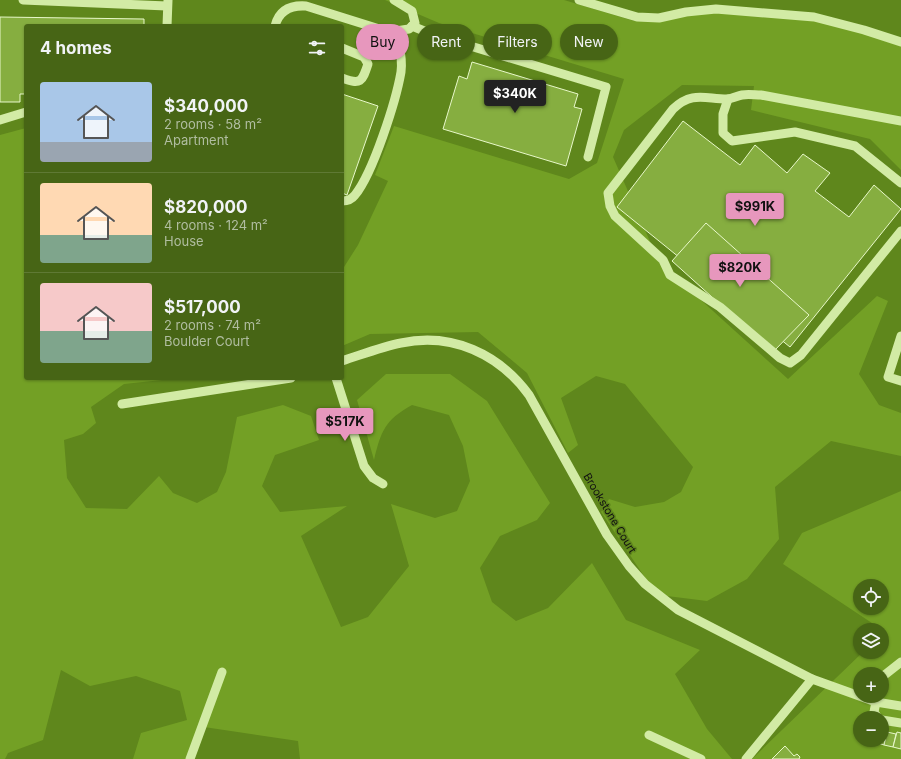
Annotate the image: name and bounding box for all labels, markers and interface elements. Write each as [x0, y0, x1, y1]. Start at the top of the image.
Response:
chip: Buy [356, 24, 409, 60]
chip: Rent [417, 24, 475, 60]
chip: Filters [483, 24, 552, 60]
chip: New [560, 24, 618, 60]
icon: filters [306, 37, 328, 59]
text: 4 homes [40, 38, 112, 58]
pin: $340K [487, 80, 543, 114]
text: $340K [493, 85, 537, 101]
text: $340,000 [164, 96, 248, 116]
icon: home [72, 98, 120, 146]
text: 2 rooms · 58 m² [164, 116, 262, 132]
text: Apartment [164, 132, 229, 148]
pin: $991K [727, 193, 783, 227]
text: $820,000 [164, 197, 247, 217]
text: $991K [735, 198, 775, 214]
icon: home [72, 199, 120, 247]
text: 4 rooms · 124 m² [164, 217, 268, 233]
text: House [164, 233, 204, 249]
pin: $820K [712, 254, 768, 288]
text: $820K [718, 259, 762, 275]
text: $517,000 [164, 297, 241, 317]
icon: home [72, 299, 120, 347]
text: 2 rooms · 74 m² [164, 317, 261, 333]
text: Boulder Court [164, 333, 250, 349]
pin: $517K [317, 408, 373, 442]
text: $517K [325, 413, 365, 429]
street label: Brookstone Court [580, 470, 640, 556]
map controls [853, 579, 889, 747]
button: locate [853, 579, 889, 615]
button: layers [853, 623, 889, 659]
button: + [853, 667, 889, 703]
button: − [853, 711, 889, 747]

